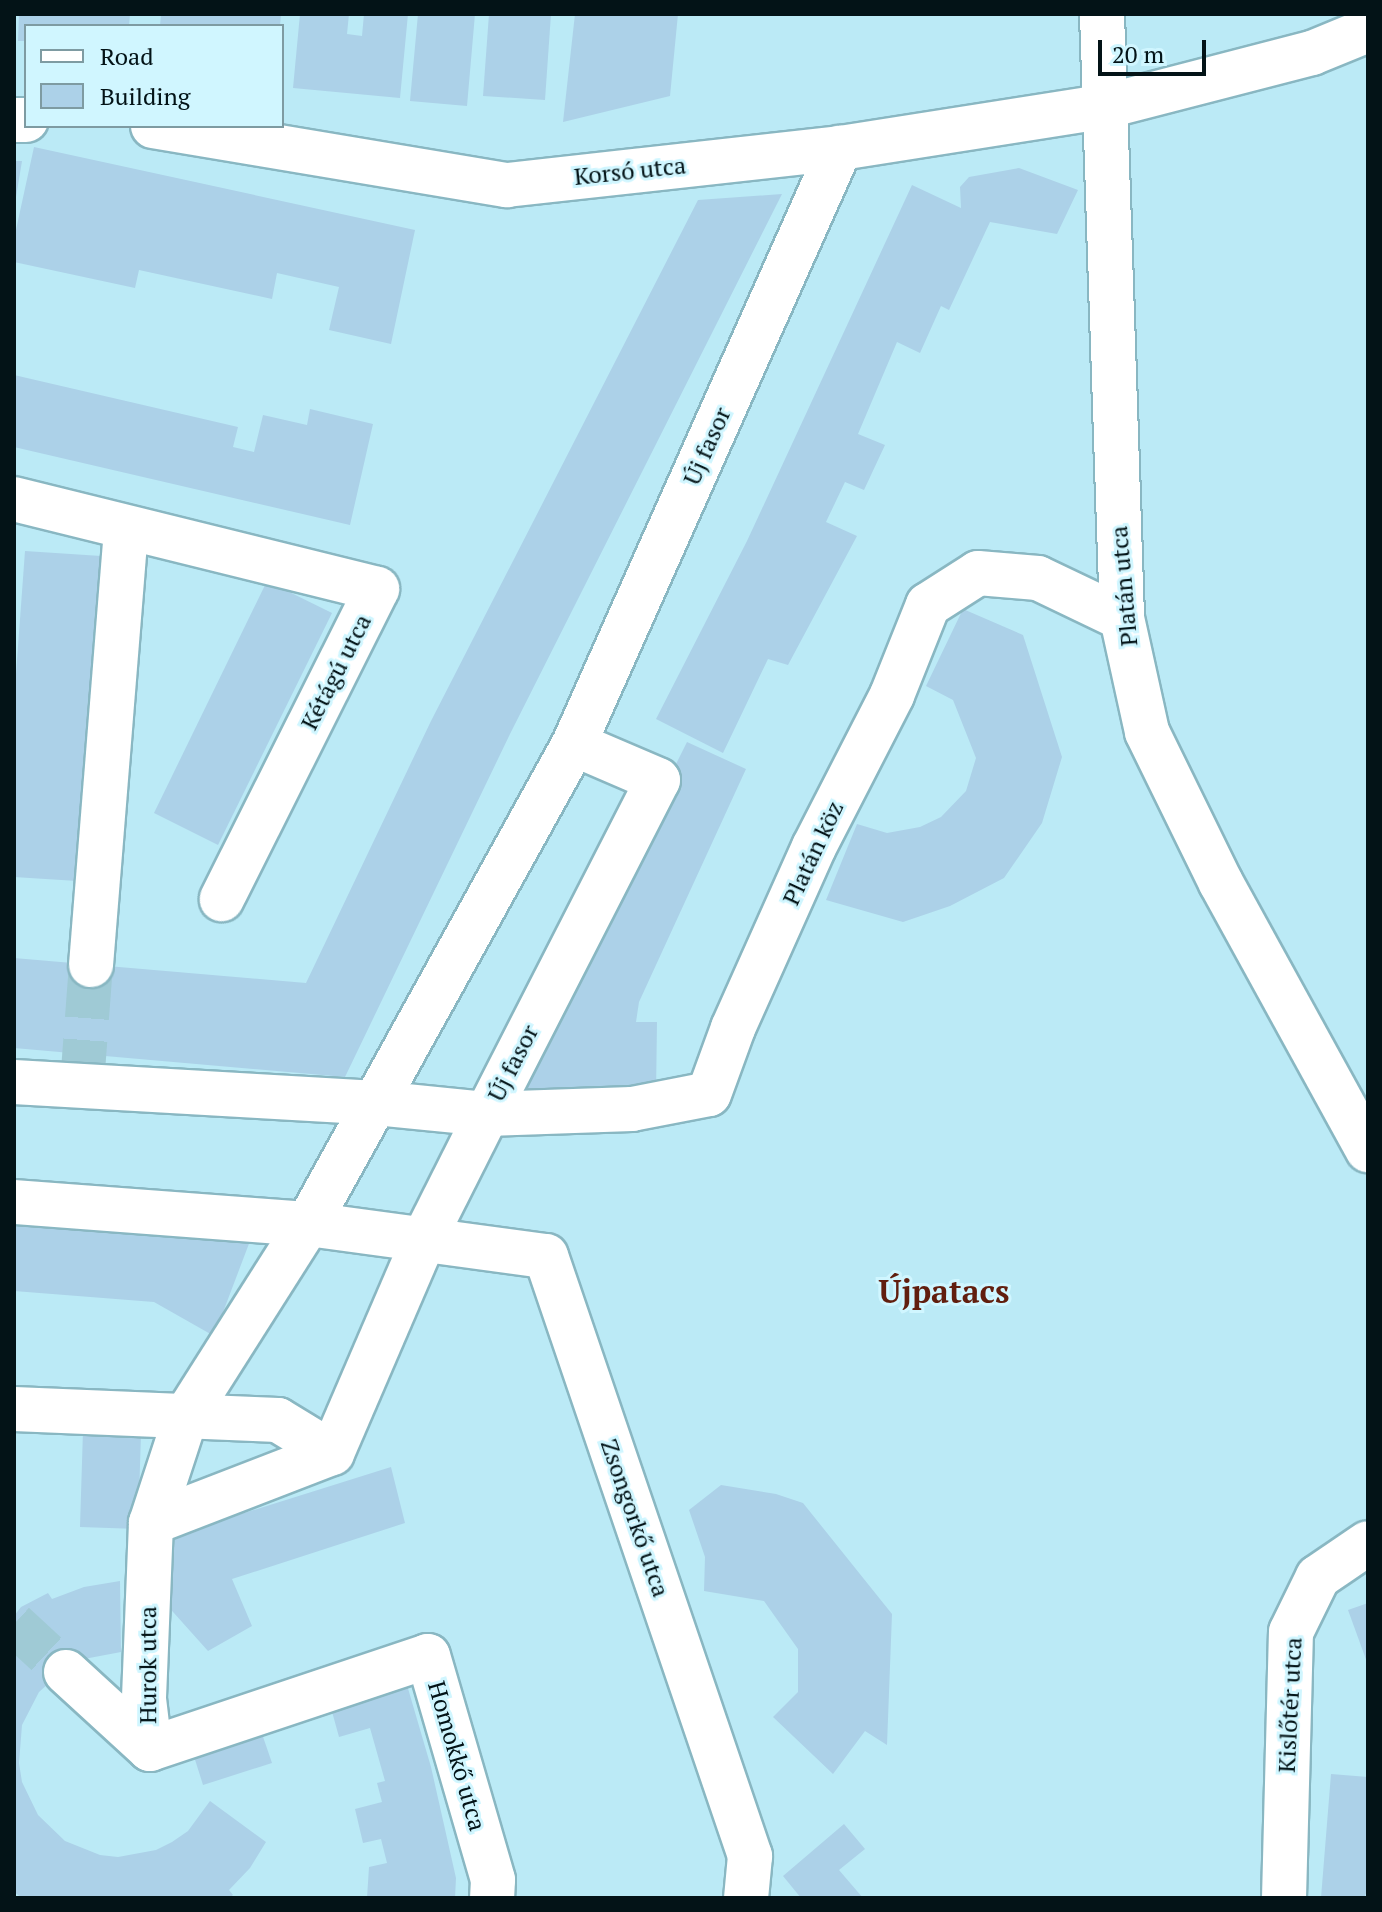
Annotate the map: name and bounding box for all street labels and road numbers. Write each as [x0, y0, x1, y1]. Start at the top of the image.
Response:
street label: Korsó utca [573, 151, 687, 191]
street label: Új fasor [677, 403, 737, 489]
street label: Platán utca [1104, 525, 1144, 647]
street label: Kétágú utca [295, 609, 377, 735]
street label: Platán köz [776, 796, 850, 910]
street label: Új fasor [482, 1020, 544, 1106]
street label: Zsongorkő utca [595, 1435, 675, 1601]
street label: Hurok utca [134, 1606, 162, 1724]
street label: Kislőtér utca [1272, 1637, 1308, 1773]
street label: Homokkő utca [422, 1678, 492, 1834]

